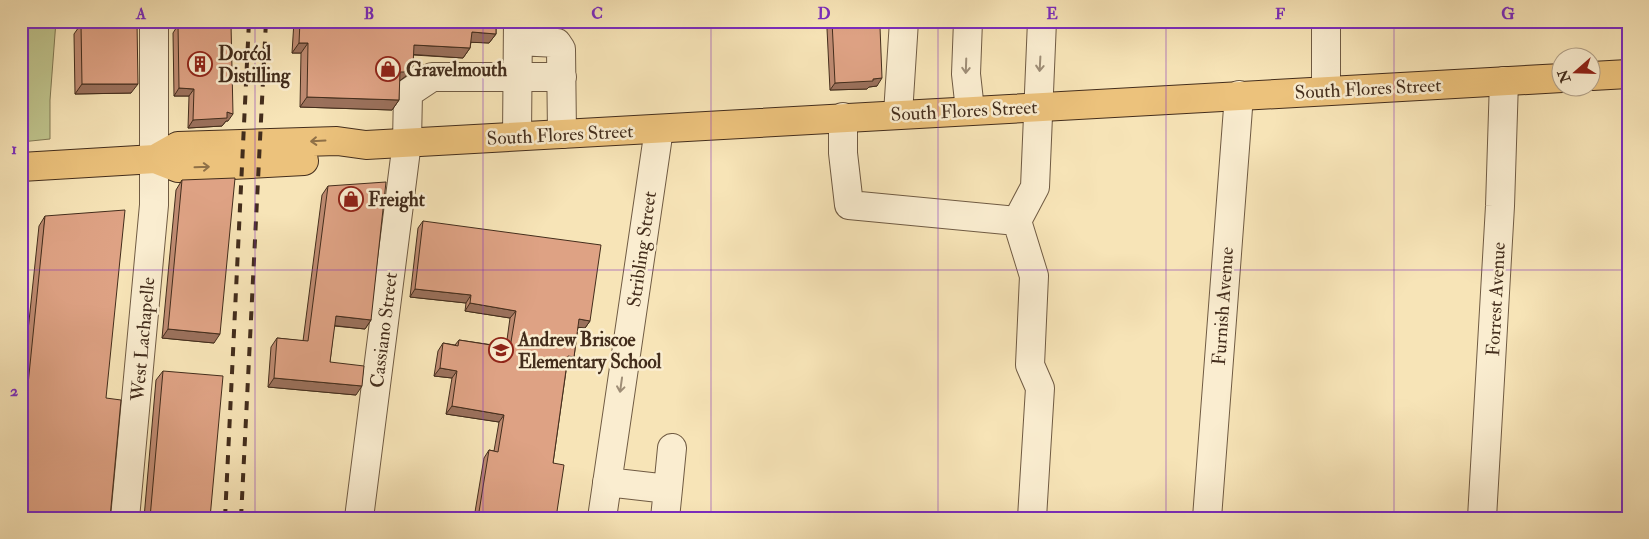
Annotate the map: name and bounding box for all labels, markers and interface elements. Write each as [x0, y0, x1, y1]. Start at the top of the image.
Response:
text: A [135, 4, 147, 24]
text: B [364, 4, 374, 24]
text: C [591, 4, 603, 24]
text: D [817, 4, 831, 24]
text: E [1046, 4, 1058, 24]
text: F [1275, 4, 1285, 24]
text: G [1501, 4, 1515, 24]
place label: Dorćol Distilling [218, 42, 291, 89]
north arrow [1552, 48, 1602, 98]
building icon: Dorćol Distilling [187, 51, 213, 77]
one-way arrow [1035, 55, 1044, 71]
shop icon: Gravelmouth [375, 56, 401, 82]
one-way arrow [962, 57, 971, 73]
place label: Gravelmouth [406, 58, 507, 82]
text: N [1554, 67, 1575, 86]
street label: South Flores Street [1294, 73, 1442, 105]
street label: South Flores Street [890, 95, 1038, 127]
street label: South Flores Street [486, 119, 634, 151]
one-way arrow [310, 137, 326, 146]
text: 1 [11, 139, 17, 159]
one-way arrow [194, 162, 210, 171]
shop icon: Freight [338, 186, 364, 212]
place label: Freight [368, 188, 426, 213]
street label: Stribling Street [622, 190, 662, 309]
street label: Forrest Avenue [1481, 241, 1511, 357]
street label: Furnish Avenue [1207, 246, 1239, 366]
street label: Cassiano Street [365, 271, 403, 389]
street label: West Lachapelle [126, 276, 161, 403]
place label: Andrew Briscoe Elementary School [517, 328, 662, 375]
school or university icon: Andrew Briscoe Elementary School [488, 337, 514, 363]
one-way arrow [616, 377, 626, 393]
text: 2 [10, 381, 18, 401]

